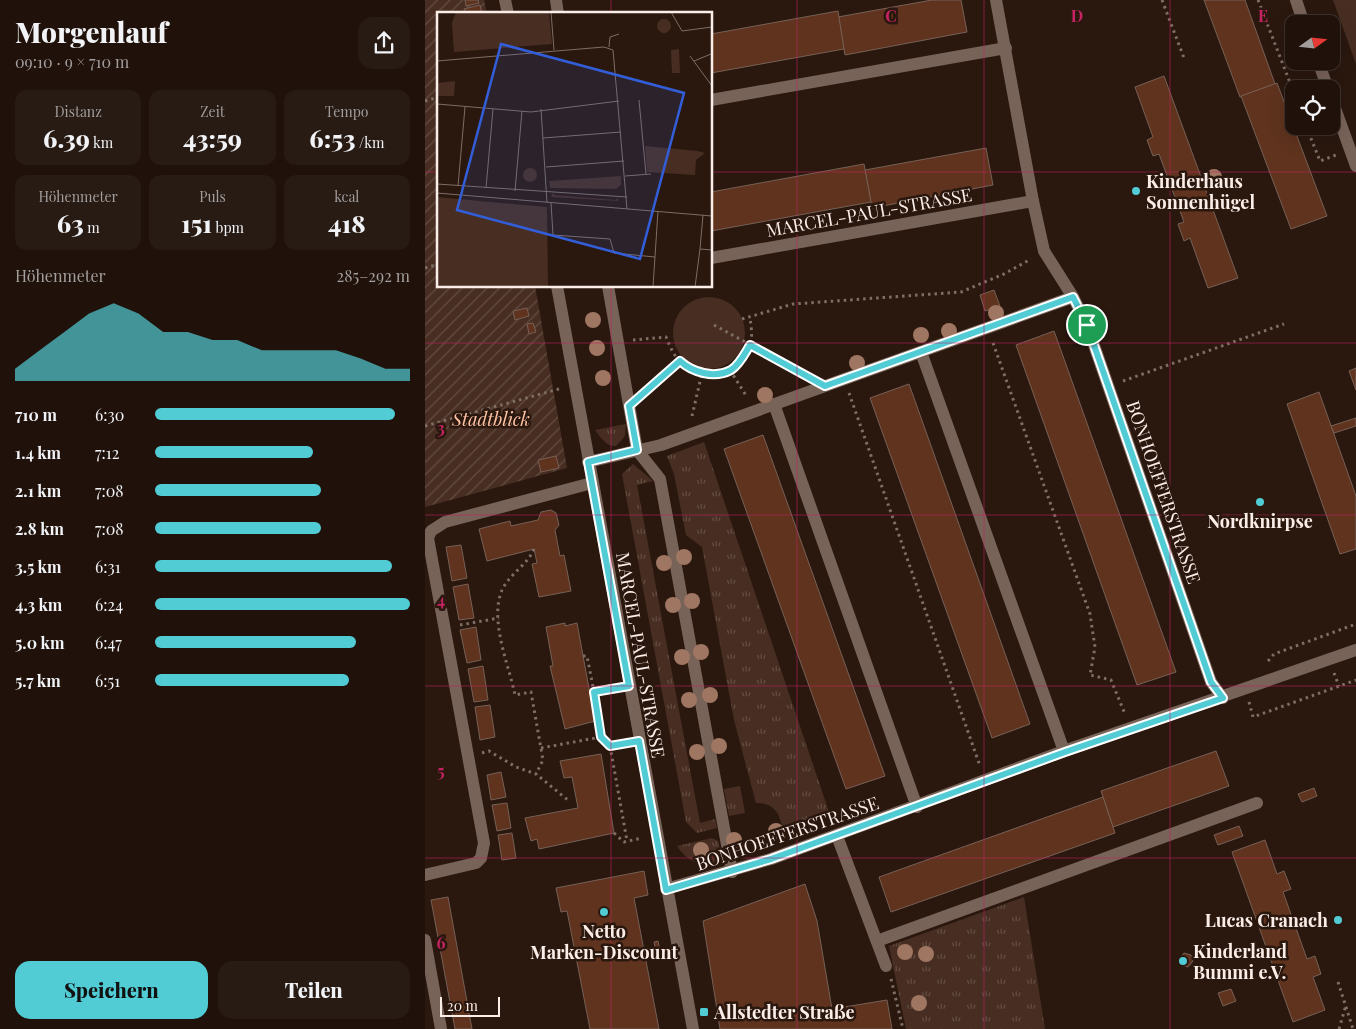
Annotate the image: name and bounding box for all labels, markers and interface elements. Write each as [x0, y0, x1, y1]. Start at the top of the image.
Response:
text: C [885, 5, 897, 26]
text: D [1071, 5, 1083, 26]
text: E [1258, 5, 1268, 26]
inset map [437, 12, 713, 288]
text: Morgenlauf [15, 13, 167, 50]
north arrow [1285, 15, 1340, 70]
map controls [1285, 15, 1340, 135]
button: share [358, 17, 410, 69]
text: 09:10 · 9 × 710 m [15, 51, 129, 72]
button: locate [1285, 80, 1340, 135]
text: Distanz [54, 102, 102, 121]
text: Zeit [200, 102, 225, 121]
text: Tempo [325, 102, 369, 121]
text: 6.39 [43, 121, 90, 154]
text: 43:59 [183, 121, 242, 154]
text: 6:53 [309, 121, 356, 154]
text: km [90, 133, 113, 152]
text: /km [356, 133, 384, 152]
place label: Kinderhaus Sonnenhügel [1146, 169, 1255, 214]
street label: MARCEL-PAUL-STRASSE [764, 182, 974, 242]
marker: Kinderhaus Sonnenhügel [1130, 185, 1142, 197]
text: Höhenmeter [38, 187, 118, 206]
text: Puls [199, 187, 226, 206]
text: kcal [334, 187, 359, 206]
text: 63 [57, 206, 84, 239]
text: 151 [181, 206, 212, 239]
text: 418 [328, 206, 366, 239]
text: m [84, 218, 100, 237]
text: bpm [212, 218, 244, 237]
text: Höhenmeter [15, 265, 106, 286]
text: 285–292 m [337, 265, 410, 286]
pin [1066, 304, 1108, 346]
icon: arrive [1073, 311, 1101, 339]
street label: BONHOEFFERSTRASSE [1121, 397, 1207, 587]
text: 710 m [15, 404, 57, 425]
text: 6:30 [95, 404, 124, 425]
park label: Stadtblick [451, 407, 530, 431]
text: 3 [437, 417, 445, 438]
text: 1.4 km [15, 442, 61, 463]
text: 7:12 [95, 442, 119, 463]
text: 2.1 km [15, 480, 61, 501]
text: 7:08 [95, 480, 124, 501]
marker: Nordknirpse [1254, 496, 1266, 508]
place label: Nordknirpse [1207, 509, 1313, 533]
text: 2.8 km [15, 518, 64, 539]
text: 7:08 [95, 518, 124, 539]
street label: MARCEL-PAUL-STRASSE [611, 550, 671, 760]
text: 3.5 km [15, 556, 61, 577]
text: 6:31 [95, 556, 121, 577]
text: 4 [437, 589, 445, 610]
text: 4.3 km [15, 594, 62, 615]
text: 6:24 [95, 594, 123, 615]
text: 5.0 km [15, 632, 64, 653]
text: 6:47 [95, 632, 122, 653]
text: 5.7 km [15, 670, 61, 691]
text: 6:51 [95, 670, 120, 691]
text: 5 [437, 760, 445, 781]
street label: BONHOEFFERSTRASSE [692, 790, 882, 876]
marker: Netto Marken-Discount [598, 906, 610, 918]
place label: Lucas Cranach [1205, 908, 1328, 932]
marker: Lucas Cranach [1332, 914, 1344, 926]
place label: Netto Marken-Discount [530, 919, 679, 964]
text: 6 [437, 932, 446, 953]
place label: Kinderland Bummi e.V. [1193, 939, 1287, 984]
marker: Kinderland Bummi e.V. [1177, 955, 1189, 967]
button: Speichern [15, 961, 208, 1019]
button: Teilen [218, 961, 410, 1019]
scale bar [440, 994, 500, 1017]
text: 20 m [447, 996, 478, 1015]
place label: Allstedter Straße [713, 1000, 855, 1024]
marker: Allstedter Straße [698, 1006, 710, 1018]

